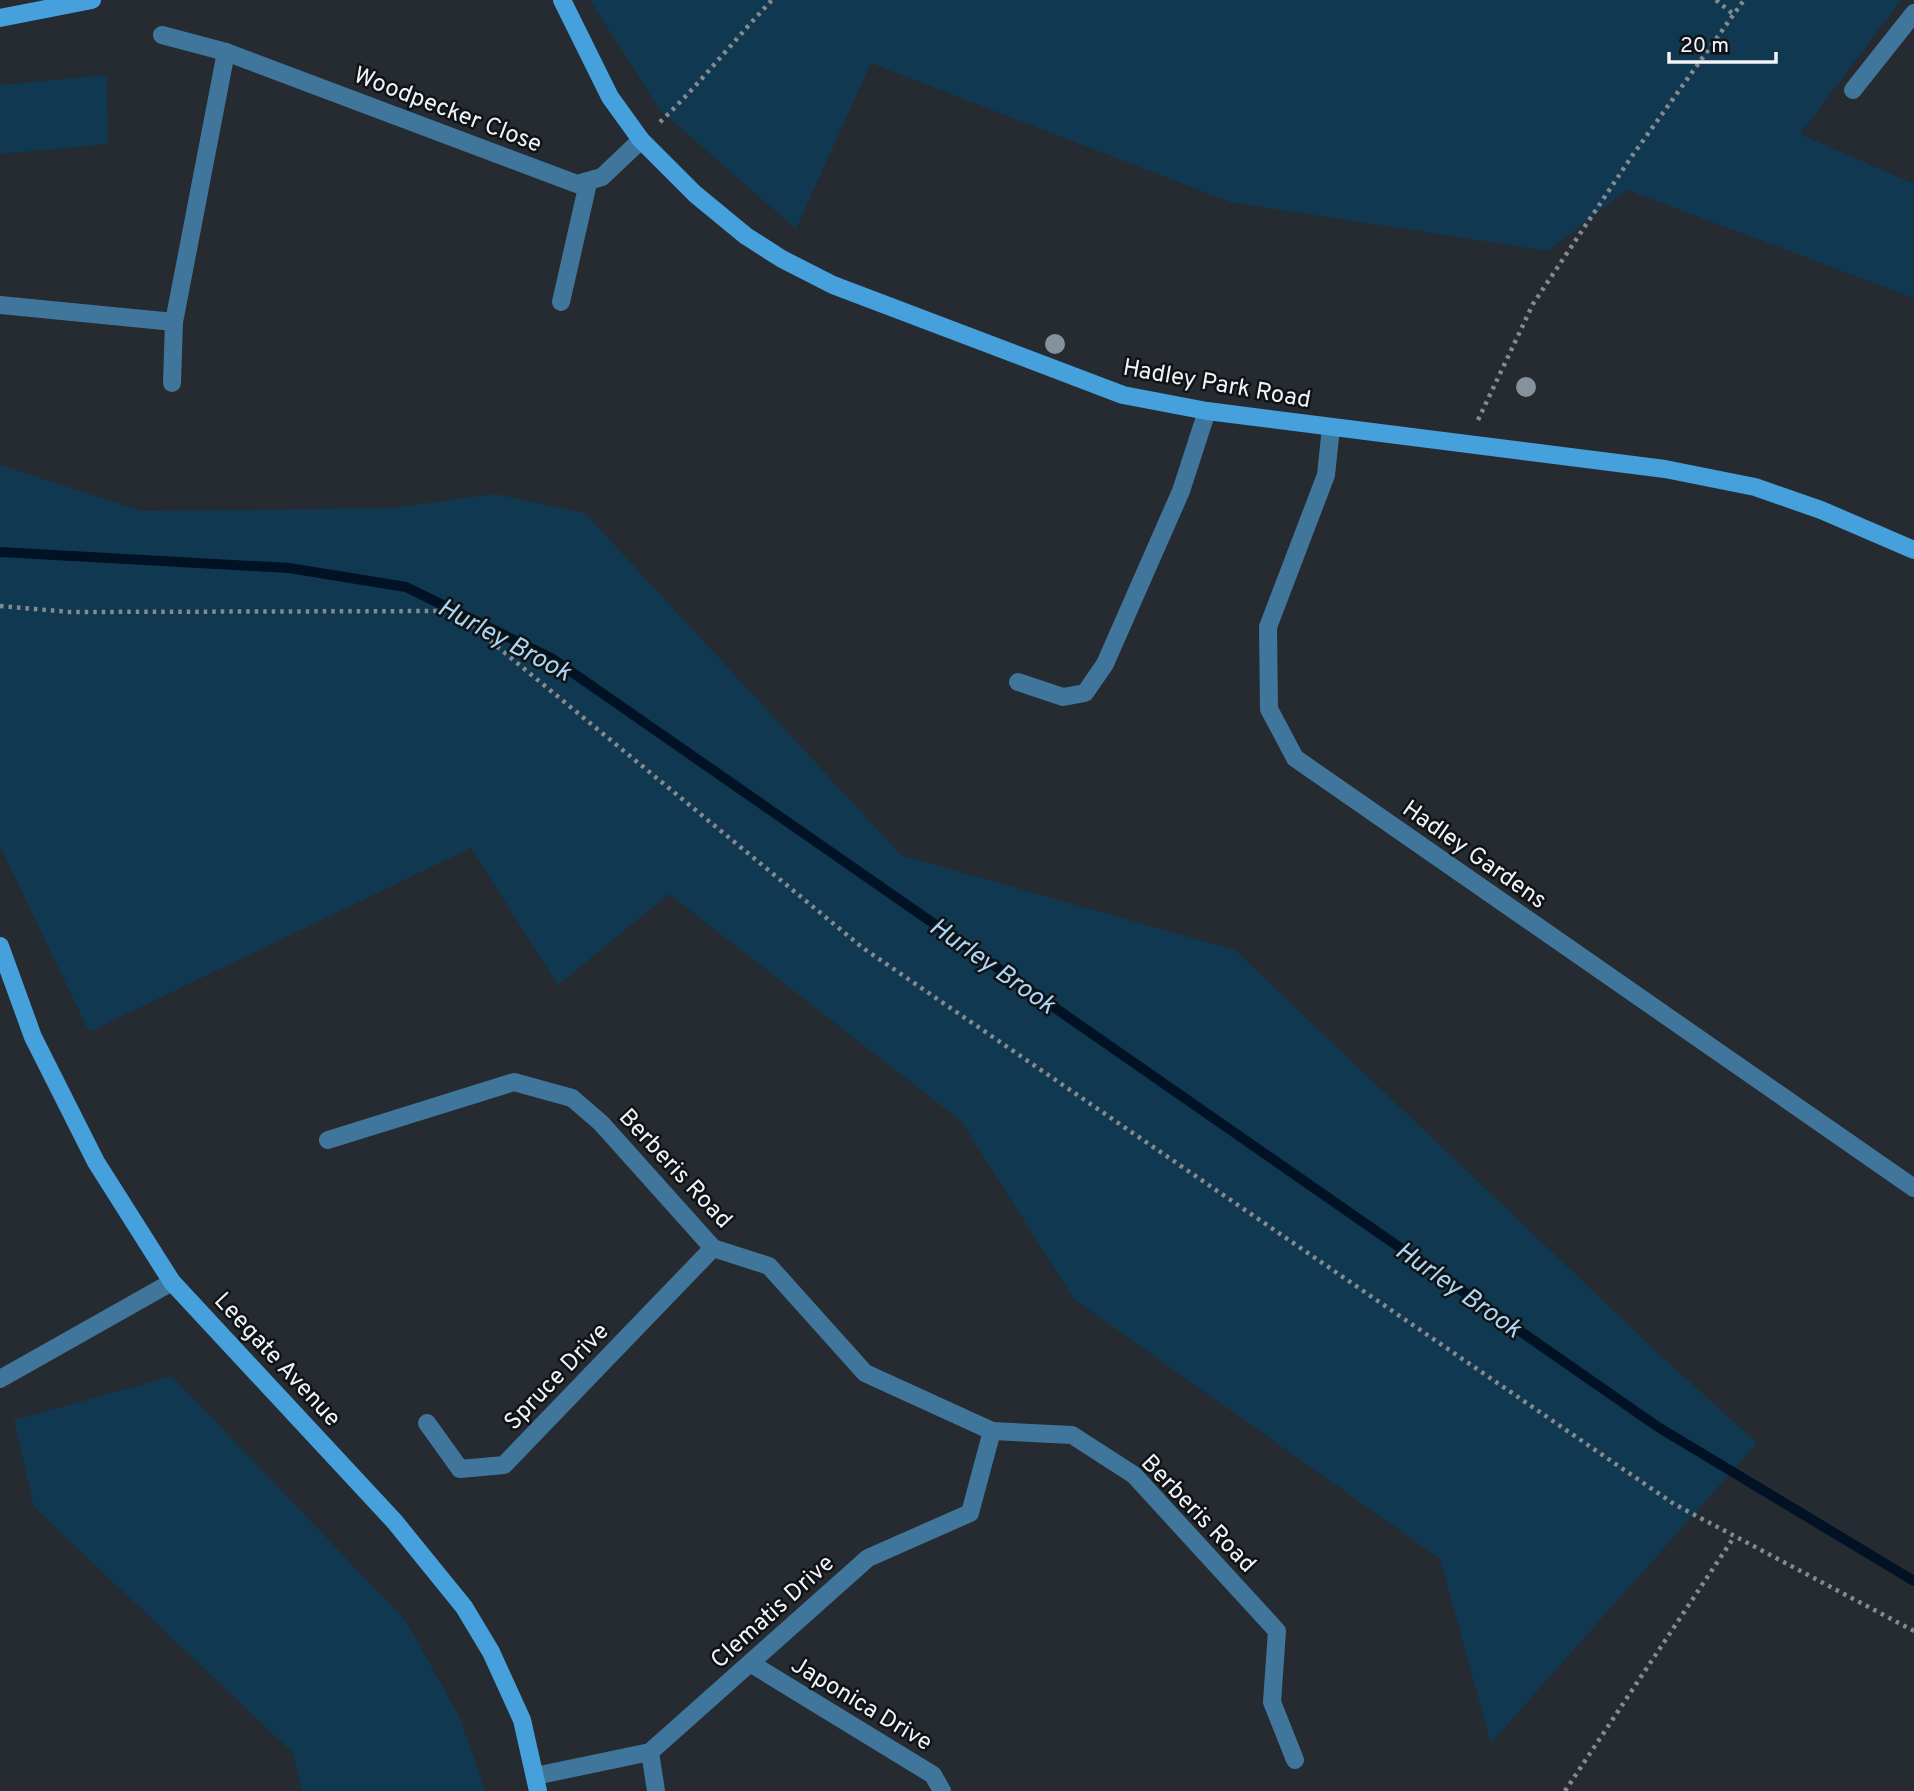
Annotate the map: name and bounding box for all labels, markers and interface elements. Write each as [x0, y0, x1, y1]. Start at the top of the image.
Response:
scale bar [1669, 21, 1776, 65]
text: 20 m [1680, 33, 1729, 60]
street label: Woodpecker Close [349, 61, 546, 161]
street label: Hadley Park Road [1120, 354, 1313, 416]
water label: Hurley Brook [431, 592, 577, 691]
street label: Hadley Gardens [1396, 795, 1552, 916]
water label: Hurley Brook [922, 911, 1062, 1023]
street label: Berberis Road [611, 1103, 738, 1236]
water label: Hurley Brook [1388, 1235, 1528, 1347]
street label: Leegate Avenue [207, 1287, 346, 1434]
street label: Spruce Drive [499, 1317, 616, 1437]
street label: Berberis Road [1134, 1449, 1262, 1580]
street label: Clematis Drive [705, 1549, 841, 1676]
street label: Japonica Drive [785, 1651, 937, 1759]

